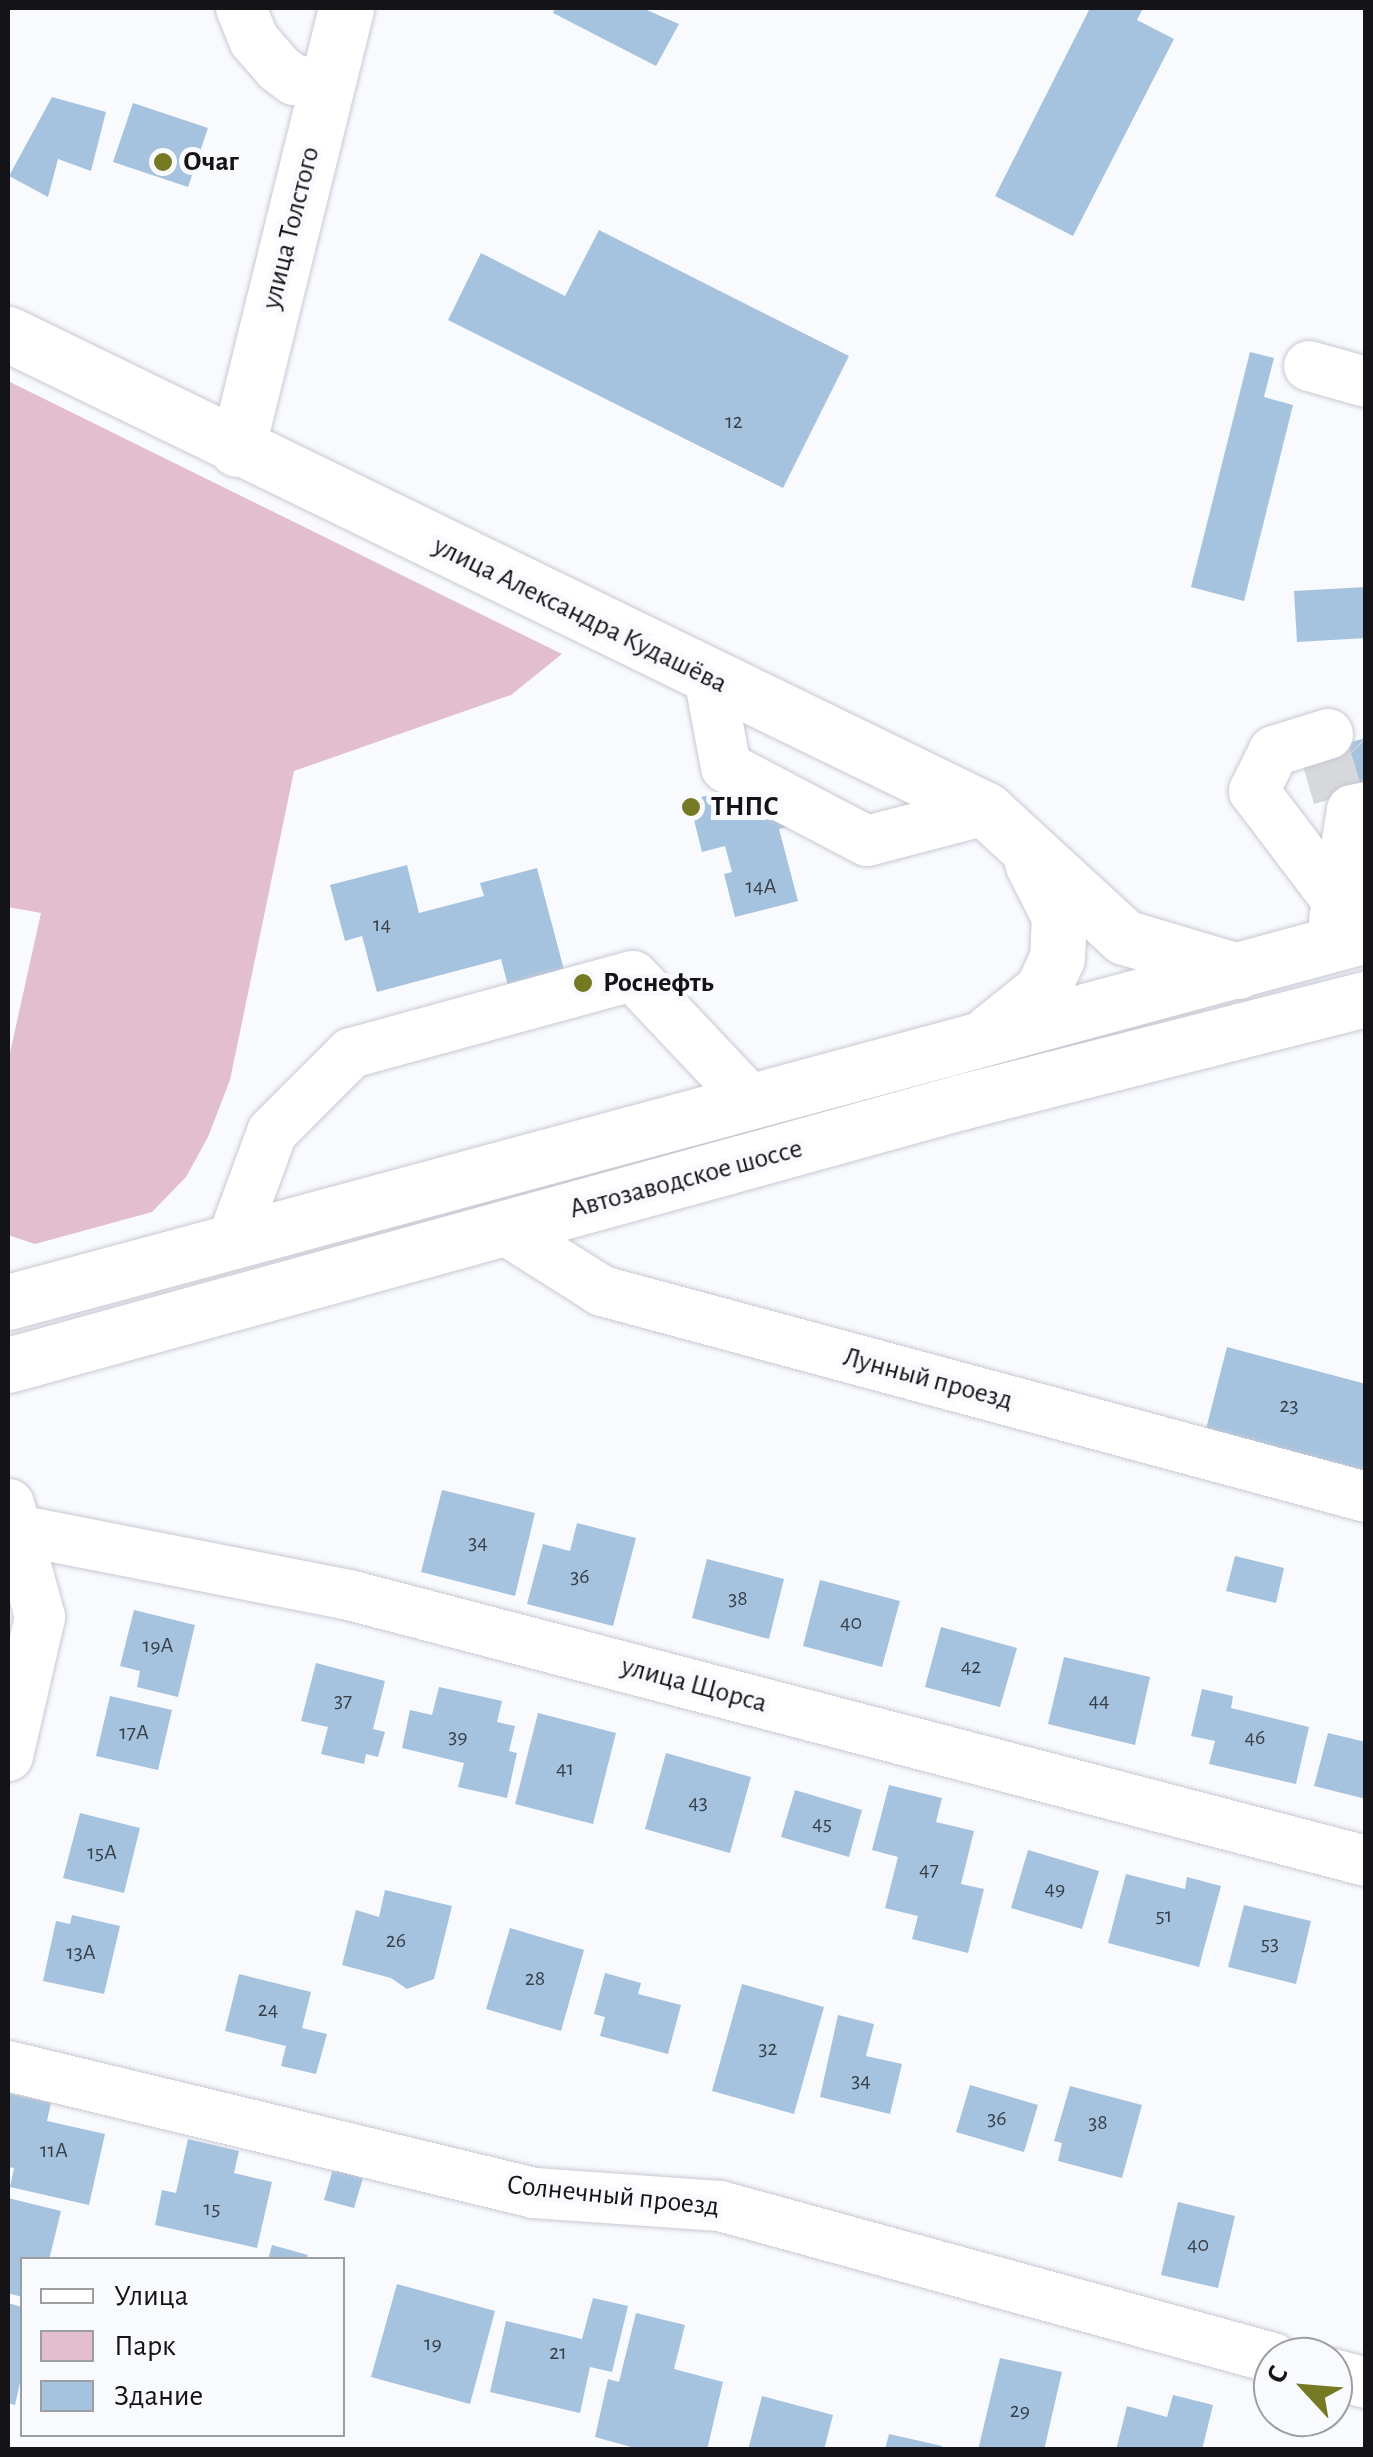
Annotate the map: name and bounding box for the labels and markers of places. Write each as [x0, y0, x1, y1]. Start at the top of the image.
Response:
place label: Очаг [183, 145, 239, 179]
marker: Очаг [152, 151, 174, 173]
place label: ТНПС [711, 790, 779, 824]
marker: ТНПС [680, 796, 702, 818]
place label: Роснефть [603, 966, 714, 1000]
marker: Роснефть [572, 972, 594, 994]

